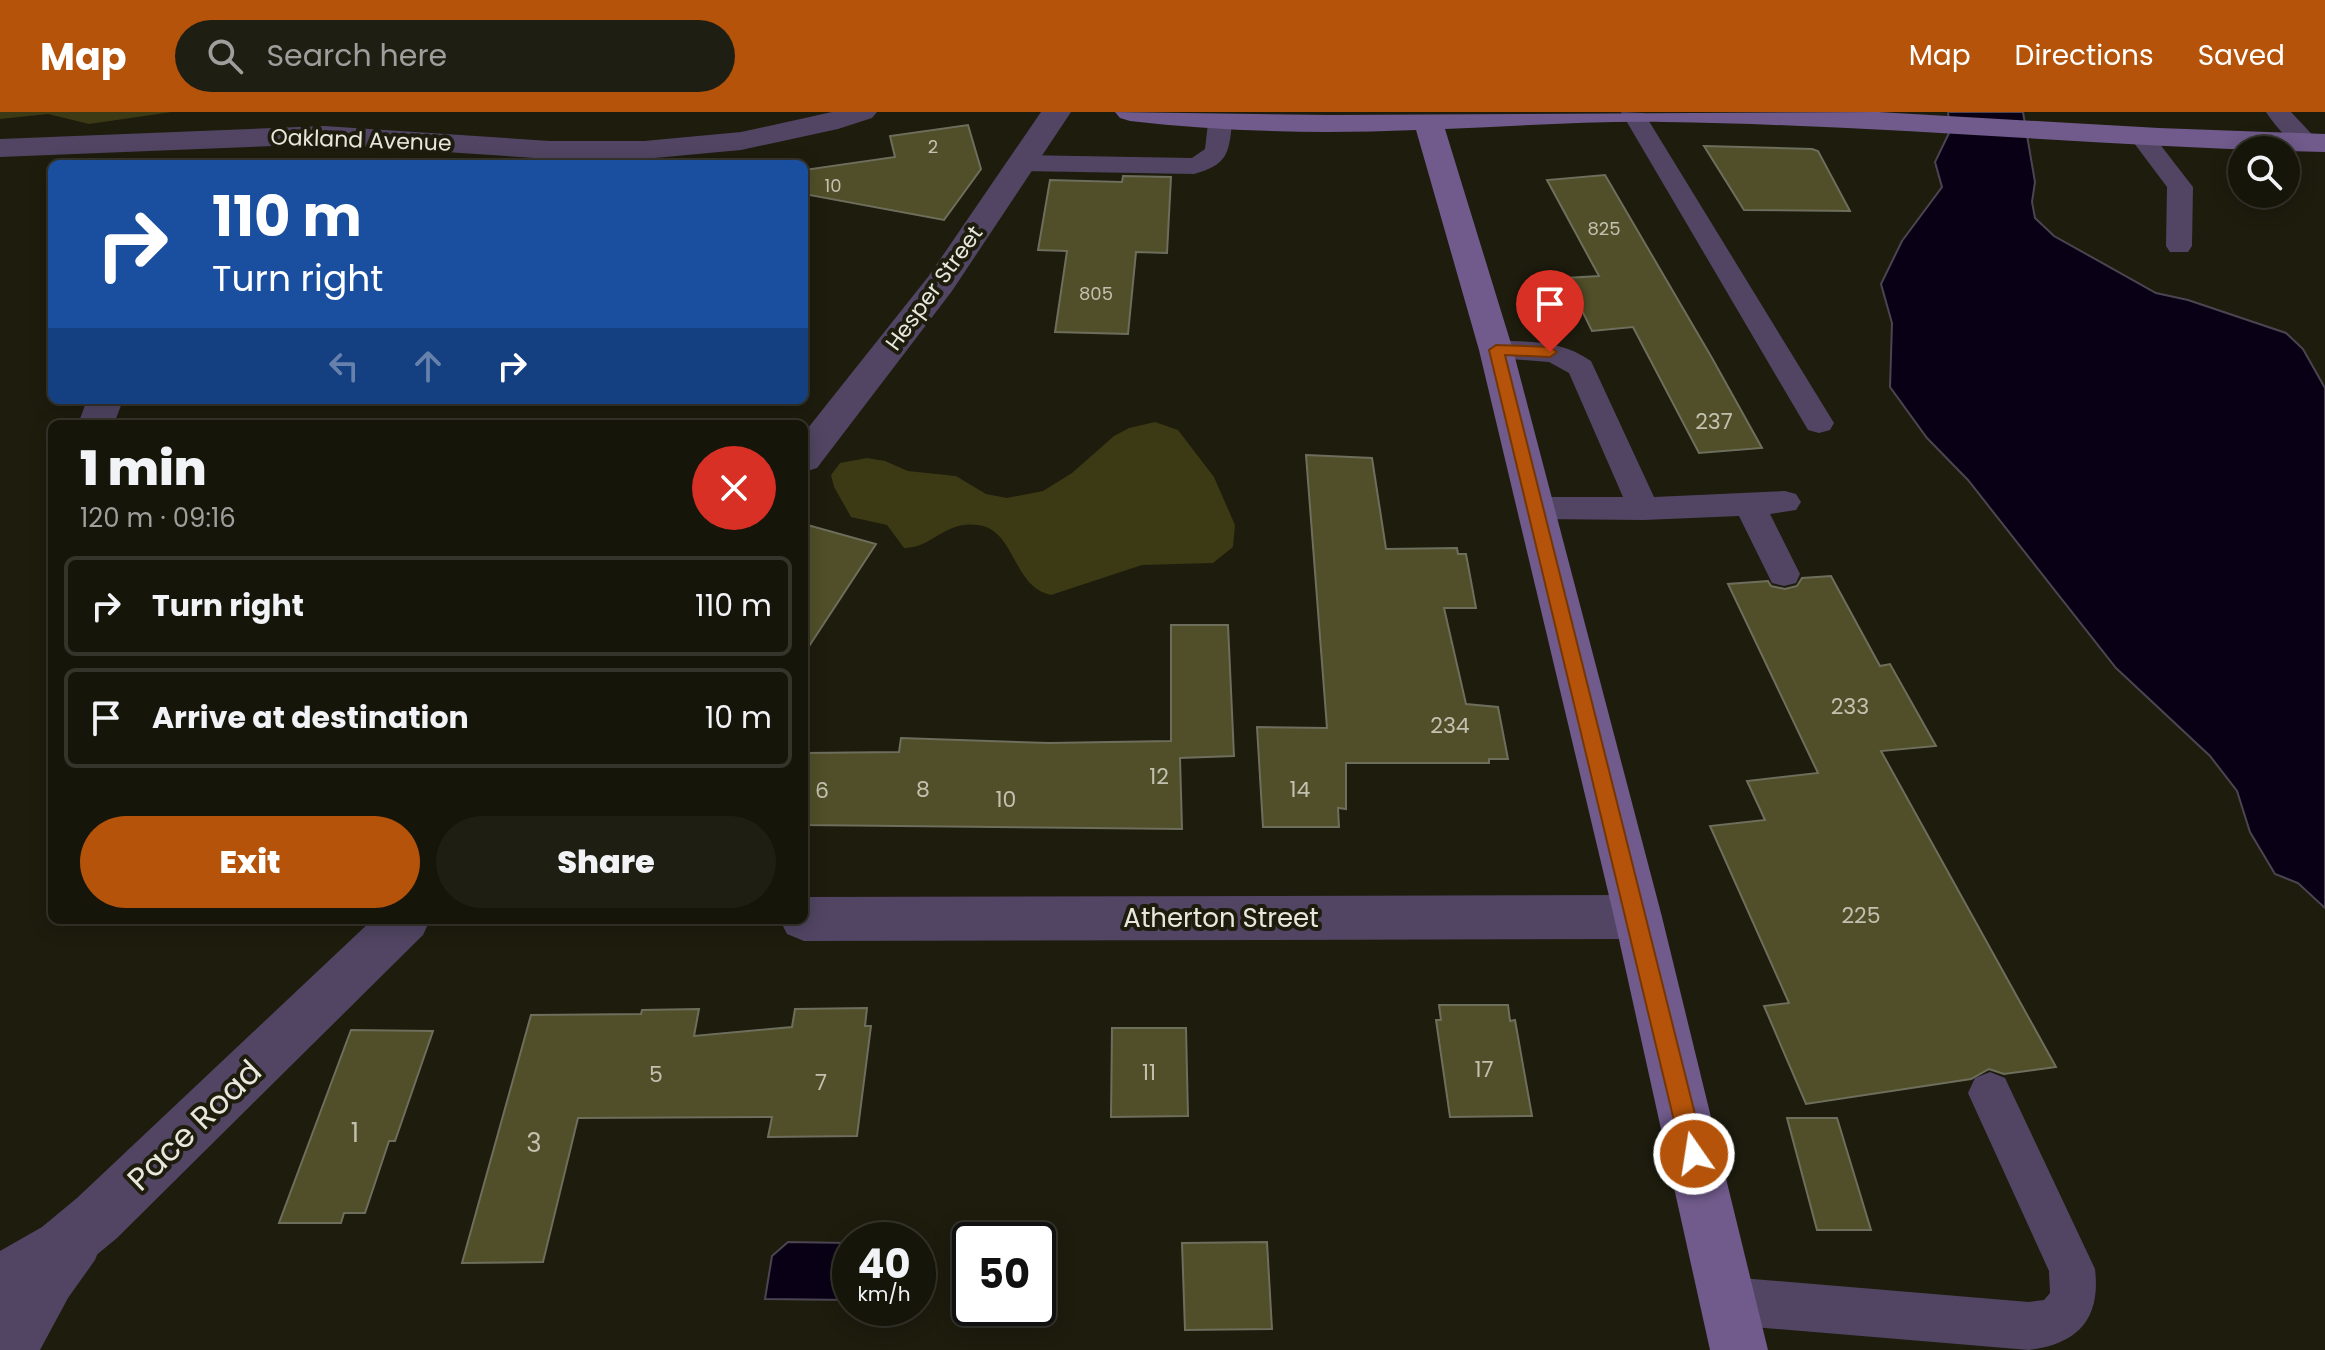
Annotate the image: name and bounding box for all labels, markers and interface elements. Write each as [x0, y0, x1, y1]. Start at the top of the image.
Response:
search box [175, 20, 735, 92]
text: Map [40, 30, 127, 83]
icon: search [203, 34, 247, 78]
text: Search here [267, 34, 447, 77]
text: Map [1909, 36, 1971, 75]
text: Directions [2015, 36, 2154, 75]
text: Saved [2198, 36, 2285, 75]
street label: Oakland Avenue [270, 121, 452, 159]
house number: 2 [928, 134, 938, 159]
map controls [2228, 136, 2300, 208]
button: search [2228, 136, 2300, 208]
house number: 10 [824, 173, 842, 198]
text: 110 m [212, 177, 362, 256]
icon: right [80, 192, 184, 296]
house number: 825 [1587, 216, 1621, 241]
street label: Hesper Street [878, 219, 990, 357]
text: Turn right [212, 253, 383, 304]
pin [1516, 270, 1584, 352]
house number: 805 [1079, 281, 1113, 306]
icon: arrive [1528, 282, 1572, 326]
icon: left [322, 344, 366, 388]
icon: ahead [406, 344, 450, 388]
icon: right [490, 344, 534, 388]
house number: 237 [1695, 406, 1733, 437]
text: 1 min [80, 435, 207, 502]
button: close [692, 446, 776, 530]
text: 120 m · 09:16 [80, 500, 236, 536]
icon: right [84, 584, 128, 628]
text: Turn right [152, 584, 304, 627]
text: 110 m [695, 584, 772, 627]
house number: 233 [1831, 691, 1869, 722]
icon: arrive [84, 696, 128, 740]
text: Arrive at destination [152, 696, 469, 739]
text: 10 m [705, 696, 772, 739]
house number: 234 [1430, 710, 1470, 741]
house number: 12 [1149, 761, 1169, 792]
house number: 8 [916, 774, 930, 805]
house number: 14 [1290, 774, 1311, 805]
house number: 6 [815, 775, 829, 806]
house number: 10 [996, 784, 1016, 815]
button: Exit [80, 816, 420, 908]
button: Share [436, 816, 776, 908]
street label: Atherton Street [1123, 900, 1319, 936]
house number: 225 [1841, 900, 1881, 931]
street label: Pace Road [117, 1049, 271, 1201]
house number: 17 [1474, 1054, 1494, 1085]
house number: 11 [1142, 1057, 1156, 1088]
house number: 5 [649, 1059, 663, 1090]
house number: 7 [815, 1067, 827, 1098]
position arrow [1652, 1112, 1736, 1196]
house number: 1 [351, 1115, 359, 1151]
house number: 3 [526, 1125, 542, 1161]
speed limit sign: 50 [952, 1222, 1056, 1326]
text: 40 [857, 1236, 911, 1292]
text: km/h [857, 1280, 911, 1308]

